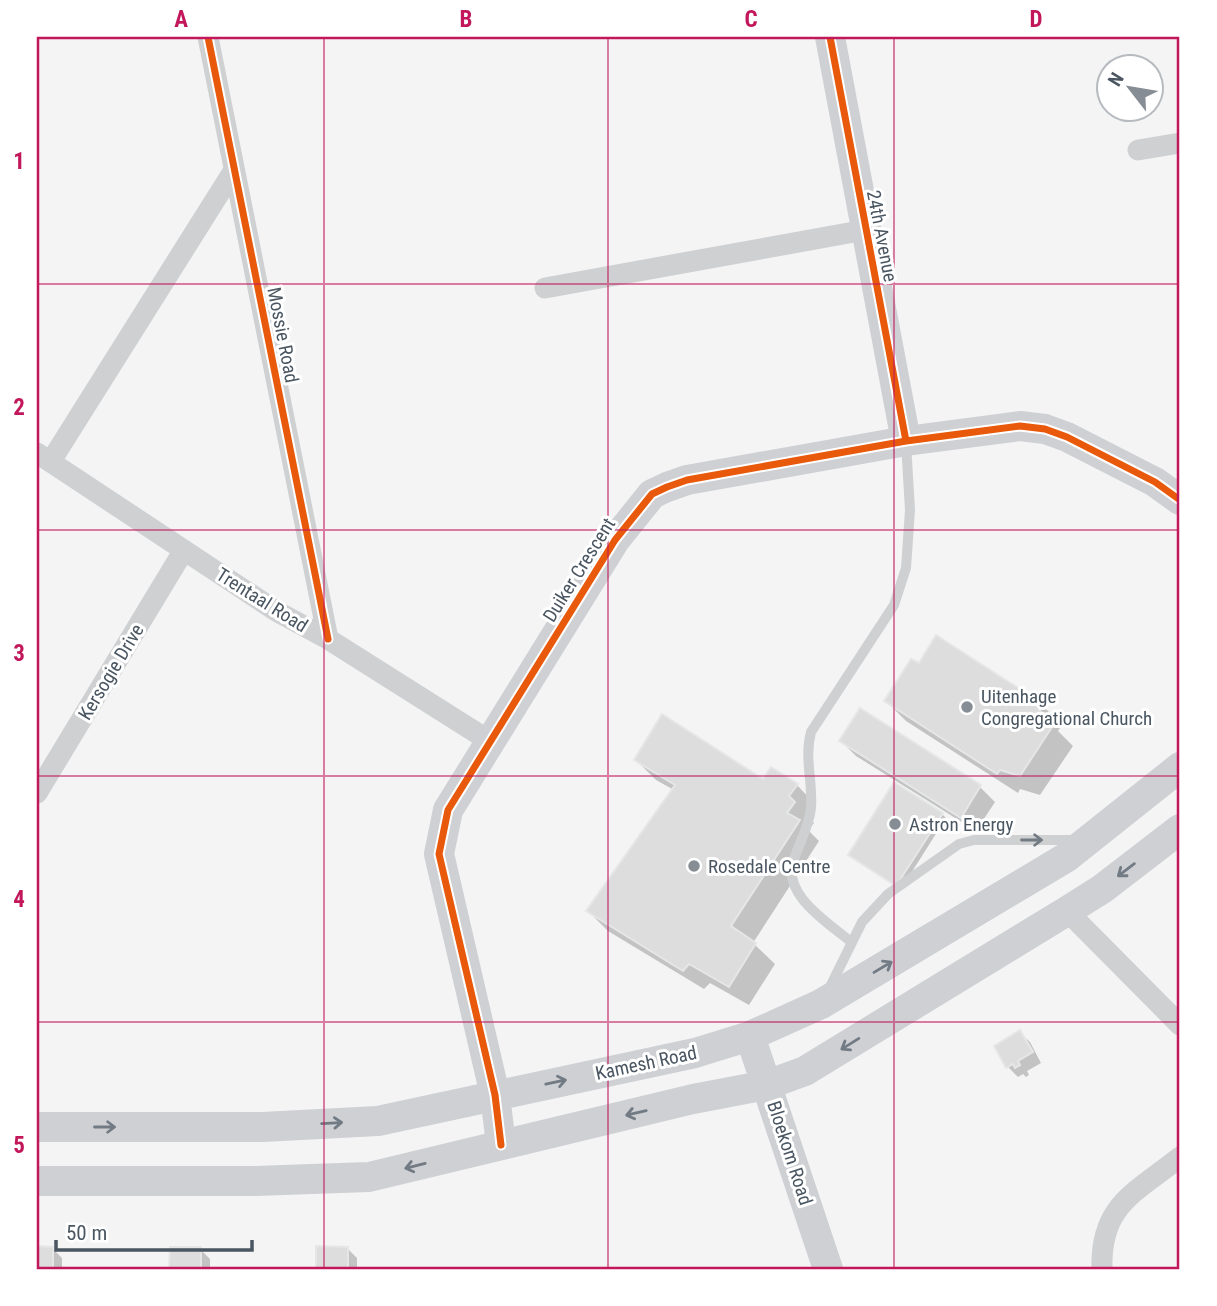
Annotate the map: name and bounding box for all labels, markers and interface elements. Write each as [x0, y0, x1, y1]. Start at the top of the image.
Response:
text: A [174, 6, 188, 33]
text: B [460, 6, 472, 33]
text: C [744, 6, 758, 33]
text: D [1030, 6, 1043, 33]
north arrow [1094, 52, 1164, 122]
text: N [1103, 69, 1129, 90]
text: 1 [13, 148, 25, 175]
street label: 24th Avenue [862, 188, 902, 284]
street label: Mossie Road [262, 285, 304, 385]
text: 2 [13, 394, 25, 421]
street label: Duiker Crescent [538, 514, 620, 626]
street label: Trentaal Road [212, 563, 312, 637]
street label: Kersogie Drive [73, 620, 149, 724]
text: 3 [13, 640, 25, 667]
place label: Uitenhage Congregational Church [981, 685, 1152, 730]
marker: Uitenhage Congregational Church [959, 699, 975, 715]
place label: Astron Energy [909, 813, 1013, 836]
marker: Astron Energy [887, 816, 903, 832]
one-way arrow [1020, 833, 1043, 847]
place label: Rosedale Centre [708, 855, 830, 878]
marker: Rosedale Centre [686, 858, 702, 874]
one-way arrow [1117, 863, 1136, 878]
text: 4 [13, 886, 25, 913]
one-way arrow [873, 960, 893, 974]
one-way arrow [841, 1037, 861, 1051]
street label: Kamesh Road [593, 1041, 699, 1085]
one-way arrow [544, 1075, 567, 1089]
street label: Bloekom Road [762, 1098, 818, 1208]
one-way arrow [625, 1107, 648, 1120]
one-way arrow [321, 1117, 344, 1130]
one-way arrow [93, 1120, 116, 1134]
text: 5 [13, 1132, 25, 1159]
one-way arrow [404, 1160, 427, 1173]
scale bar [56, 1208, 252, 1252]
text: 50 m [66, 1221, 107, 1245]

